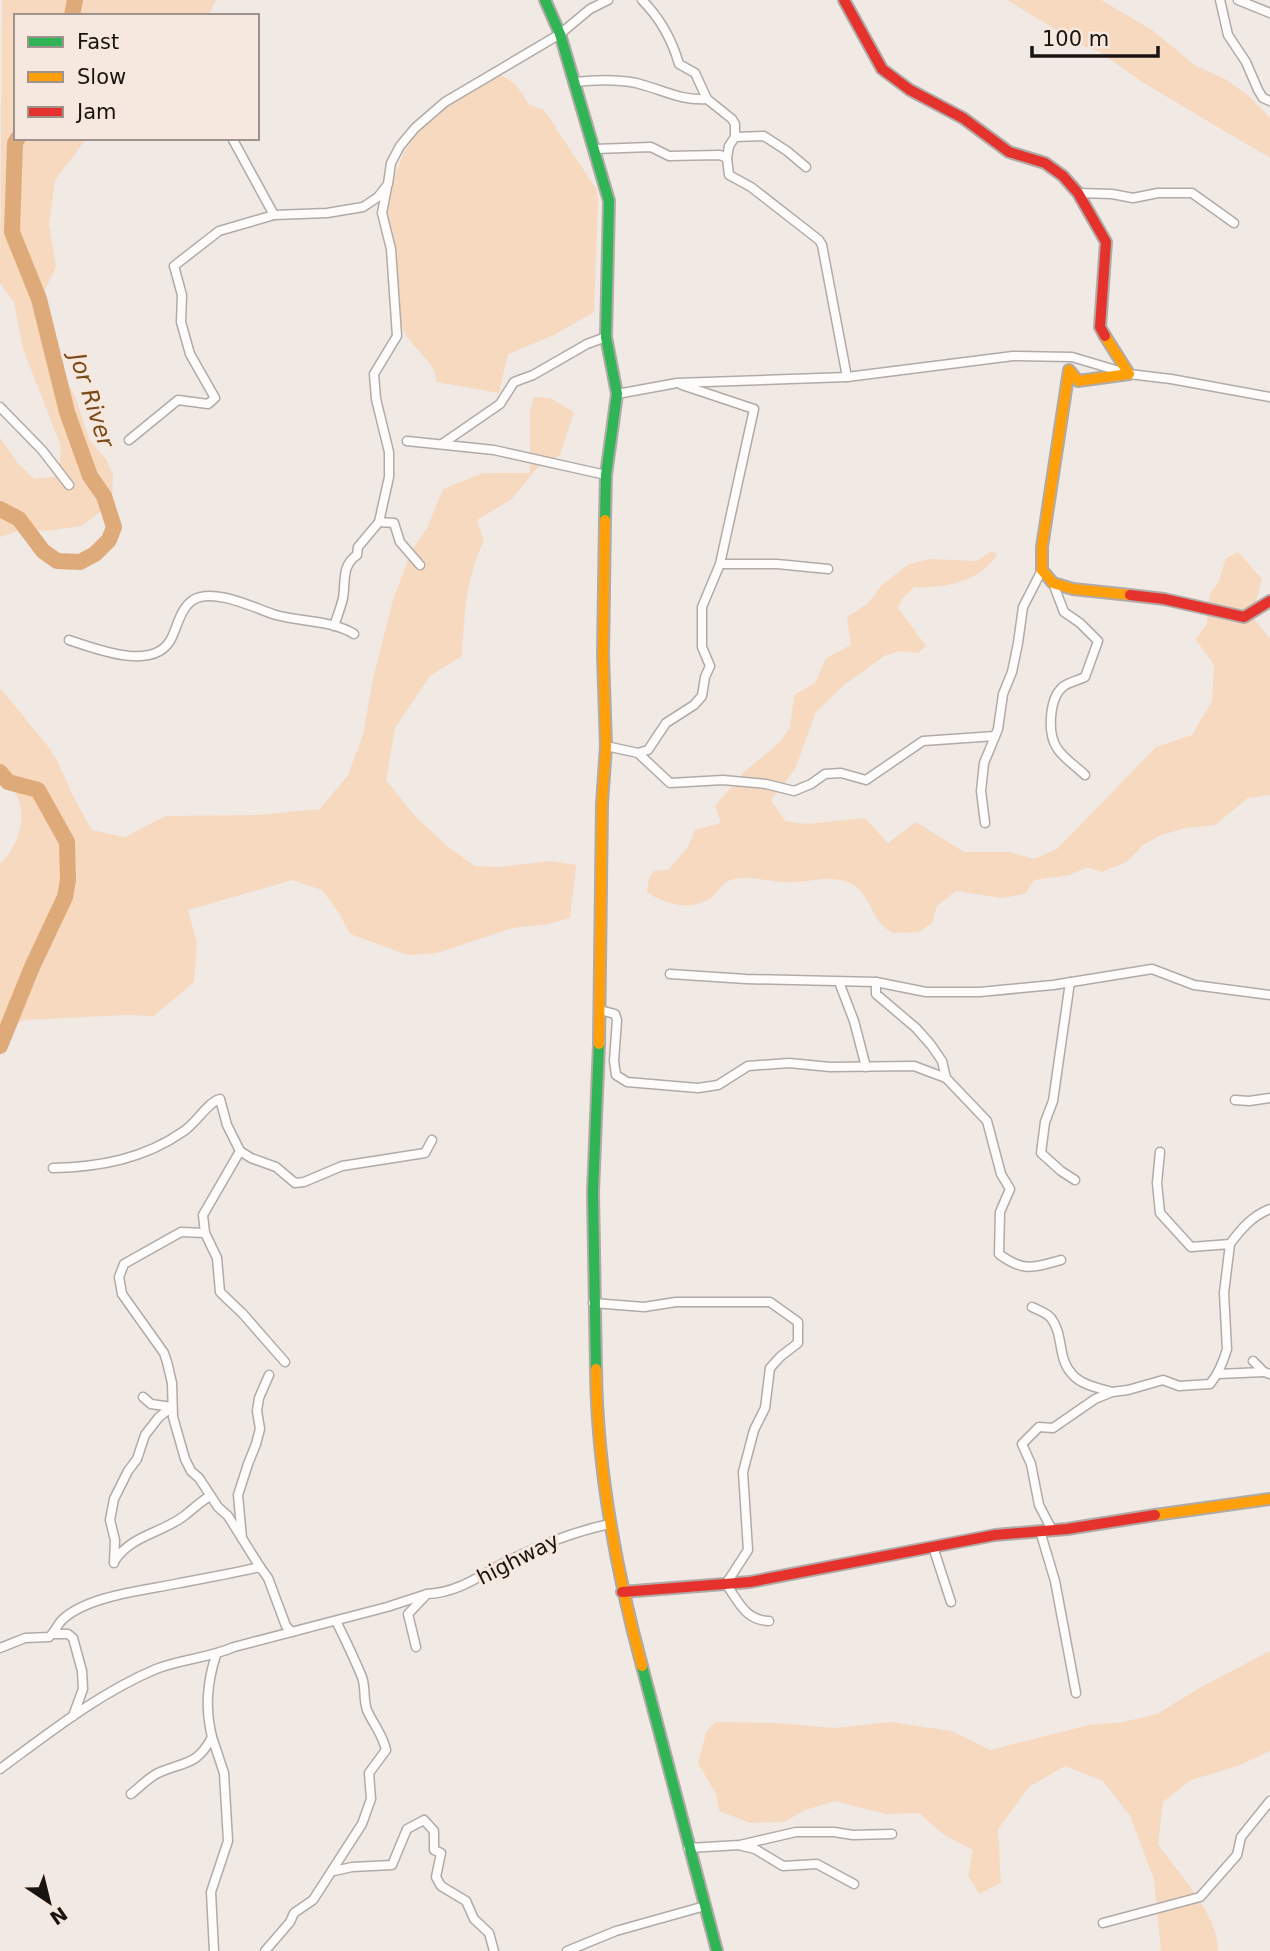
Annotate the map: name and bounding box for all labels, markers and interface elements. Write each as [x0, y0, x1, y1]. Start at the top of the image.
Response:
legend [14, 14, 259, 140]
scale bar [1032, 14, 1158, 58]
text: 100 m [1042, 27, 1109, 51]
text: Fast [77, 30, 119, 54]
text: Slow [77, 65, 126, 89]
text: Jam [75, 100, 117, 124]
water label: Jor River [63, 346, 120, 452]
street label: highway [473, 1528, 563, 1590]
north arrow [14, 1867, 84, 1937]
text: N [46, 1902, 72, 1929]

